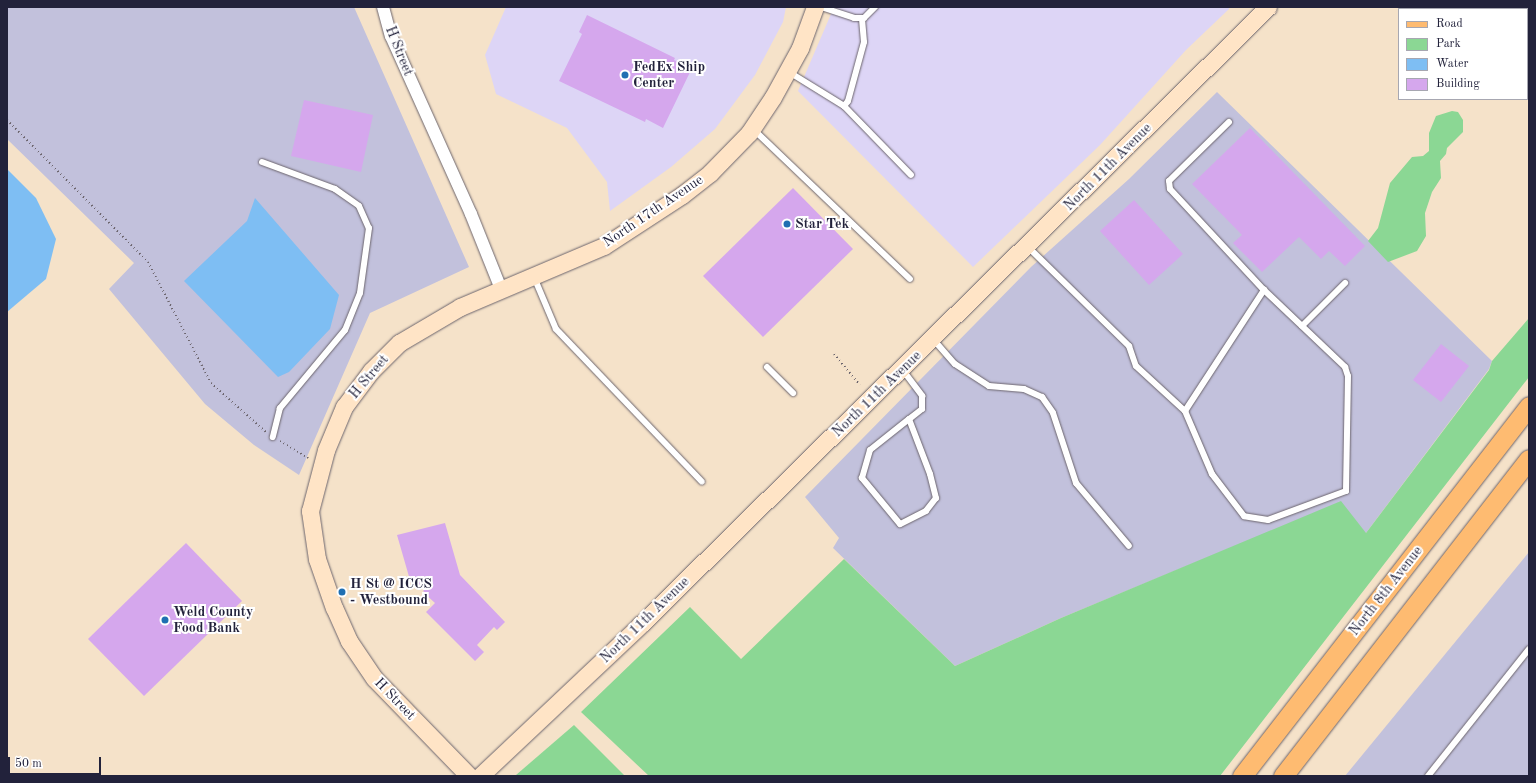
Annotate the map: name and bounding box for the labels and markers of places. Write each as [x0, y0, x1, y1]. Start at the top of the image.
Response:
place label: FedEx Ship Center [633, 59, 705, 92]
marker: FedEx Ship Center [620, 70, 630, 80]
place label: Star Tek [795, 216, 849, 232]
marker: Star Tek [782, 219, 792, 229]
place label: H St @ ICCS - Westbound [350, 576, 432, 608]
marker: H St @ ICCS - Westbound [337, 587, 347, 597]
place label: Weld County Food Bank [173, 604, 253, 636]
marker: Weld County Food Bank [160, 615, 170, 625]

